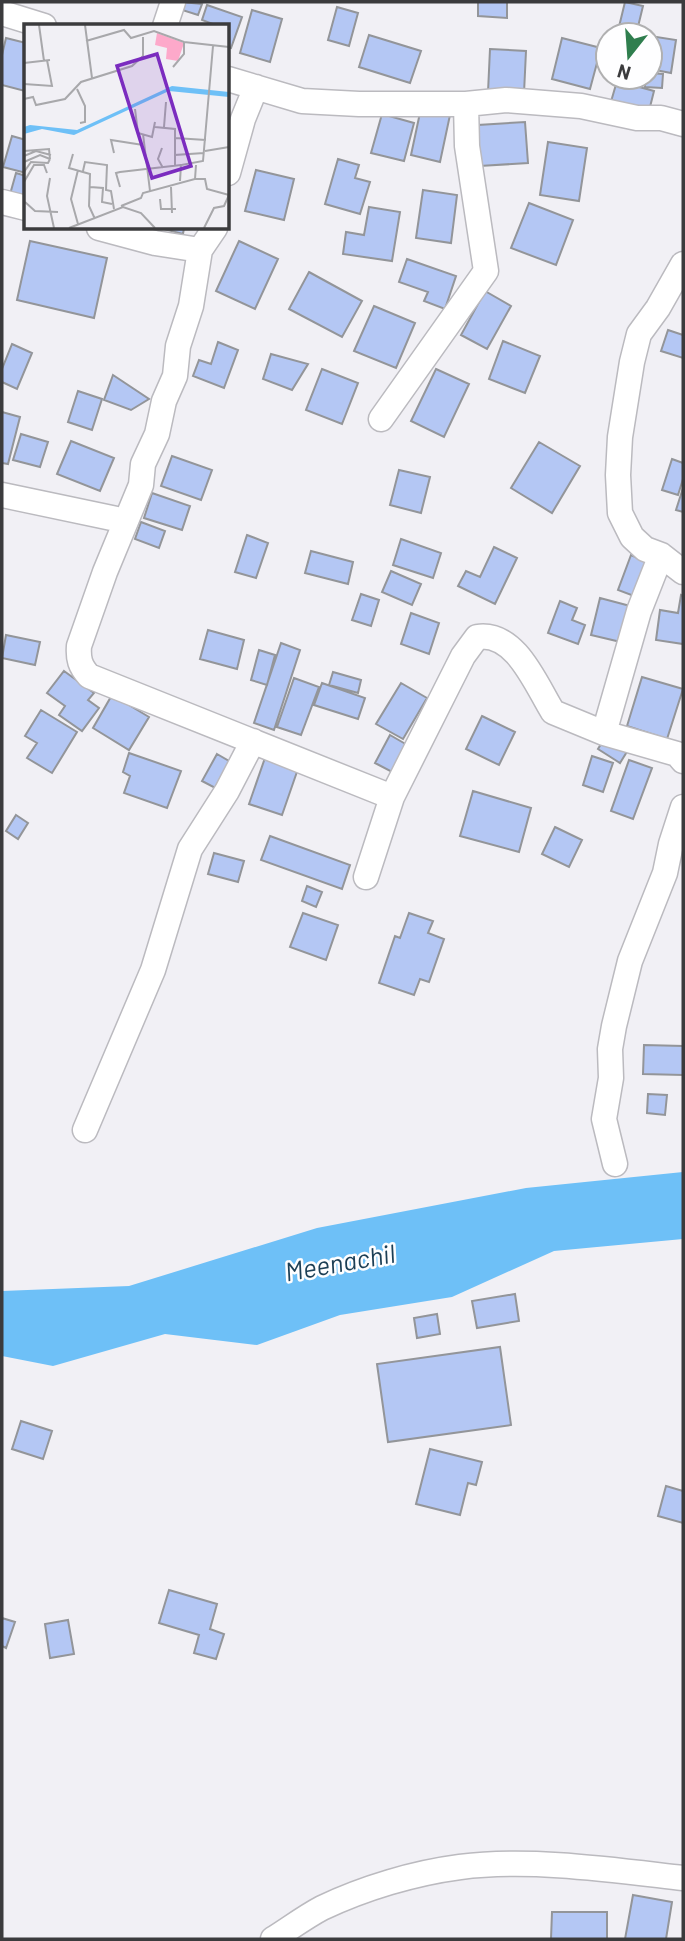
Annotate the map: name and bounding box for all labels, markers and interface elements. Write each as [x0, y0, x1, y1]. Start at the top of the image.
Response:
north arrow [594, 21, 664, 91]
inset map [24, 24, 229, 229]
text: N [614, 60, 633, 86]
water label: Meenachil [282, 1237, 397, 1286]

